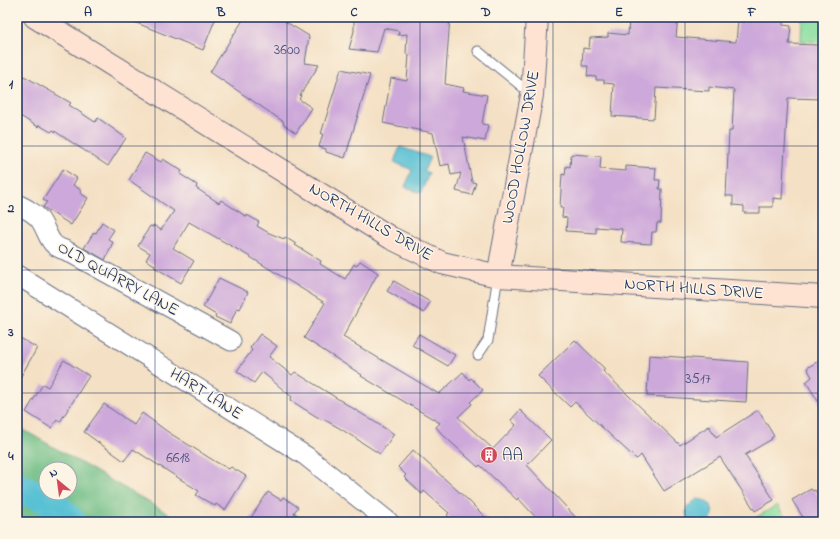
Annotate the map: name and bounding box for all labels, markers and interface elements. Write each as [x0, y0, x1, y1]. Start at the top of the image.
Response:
text: A [84, 3, 92, 22]
text: B [216, 3, 226, 22]
text: C [350, 3, 358, 22]
text: D [480, 3, 491, 22]
text: E [615, 3, 623, 22]
text: F [747, 3, 757, 22]
house number: 3600 [274, 39, 300, 61]
street label: WOOD HOLLOW DRIVE [495, 68, 547, 226]
text: 1 [9, 75, 14, 94]
street label: NORTH HILLS DRIVE [304, 176, 438, 268]
text: 2 [7, 199, 15, 218]
street label: OLD QUARRY LANE [53, 235, 183, 323]
street label: NORTH HILLS DRIVE [623, 272, 765, 306]
text: 3 [7, 323, 14, 342]
street label: HART LANE [164, 362, 248, 426]
house number: 3517 [685, 368, 711, 390]
place label: AA [502, 443, 523, 468]
building icon: AA [479, 445, 499, 465]
text: 4 [7, 447, 14, 466]
house number: 6618 [166, 447, 190, 469]
north arrow [38, 461, 78, 501]
text: N [47, 464, 61, 482]

